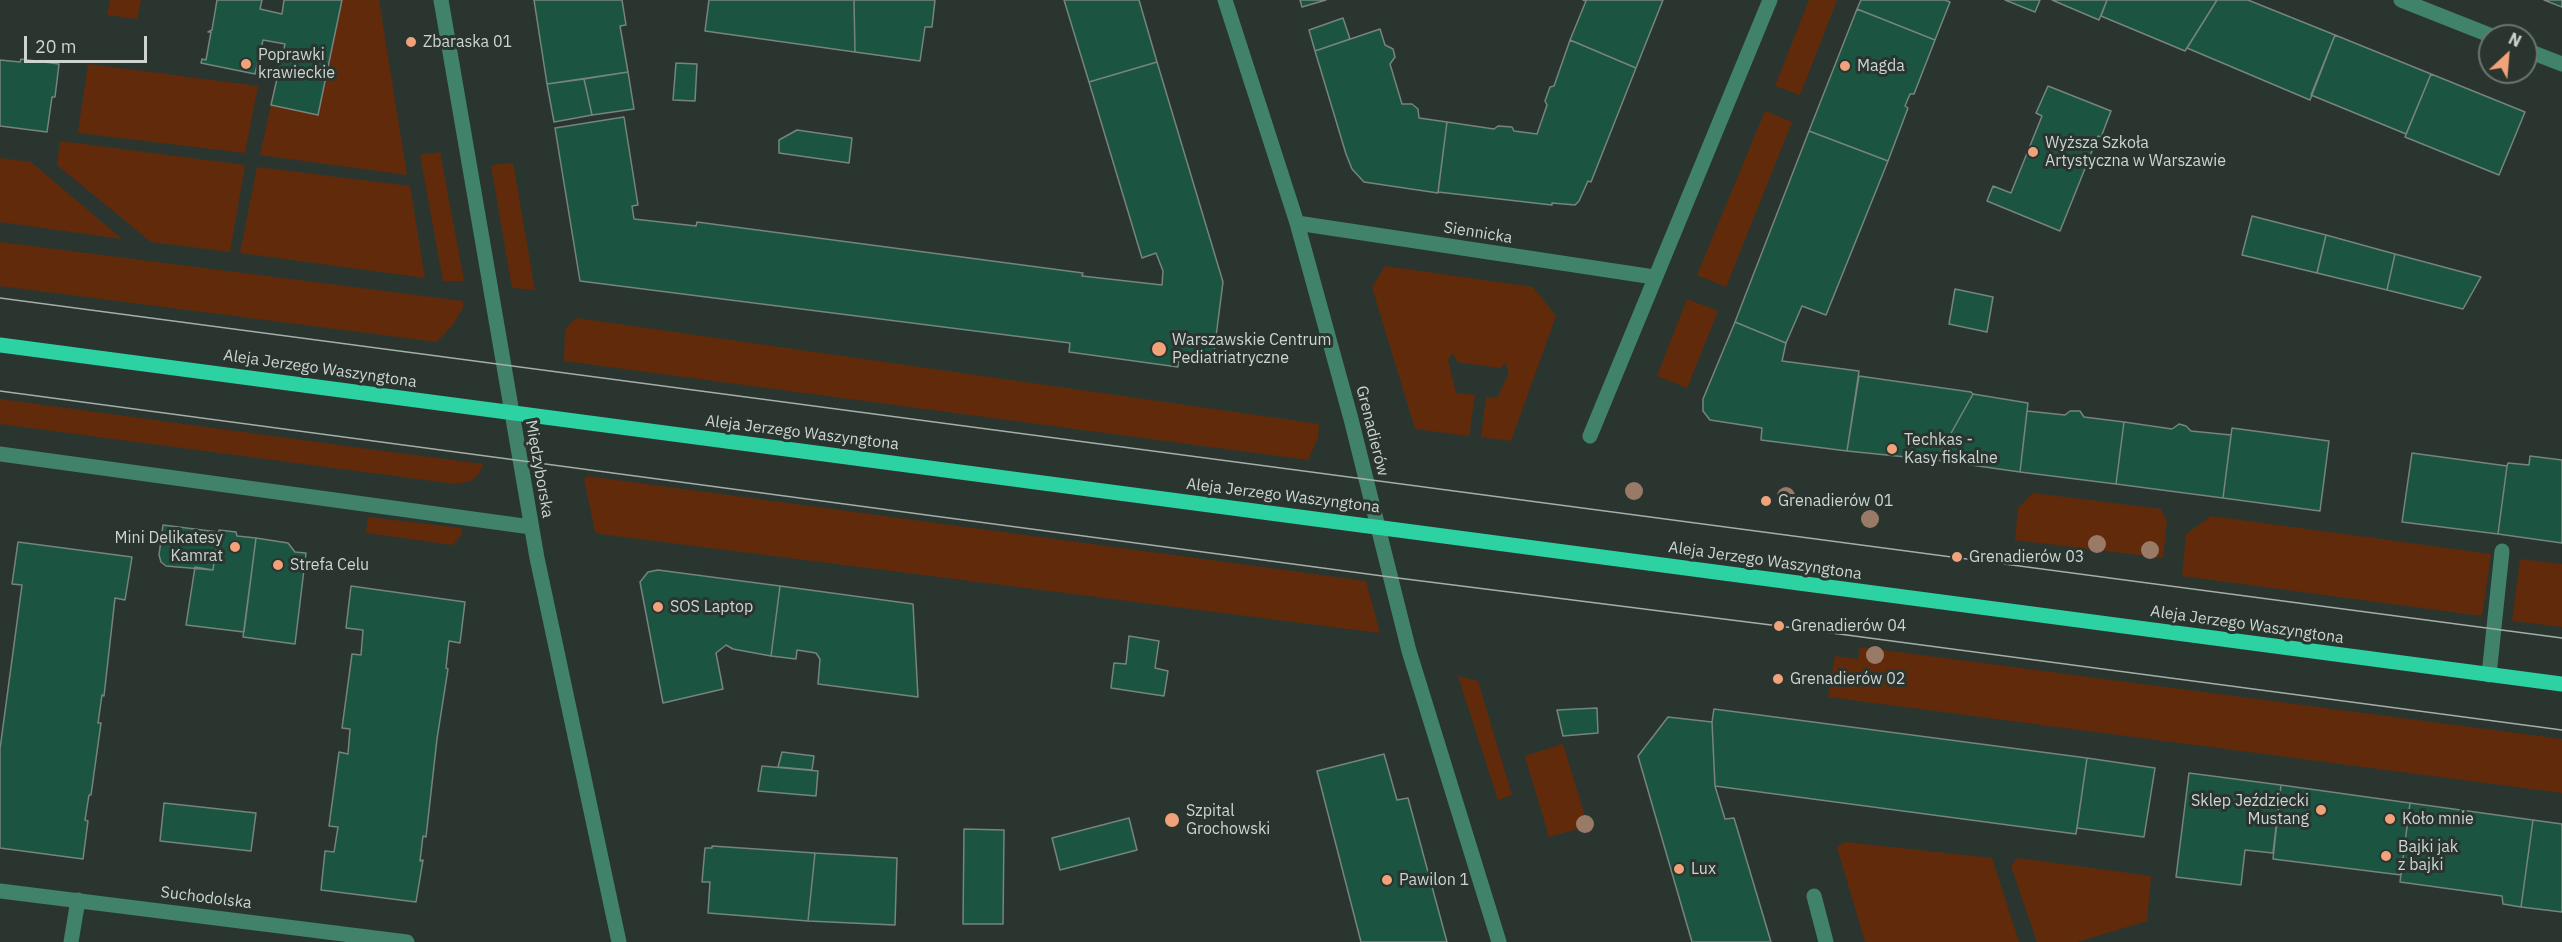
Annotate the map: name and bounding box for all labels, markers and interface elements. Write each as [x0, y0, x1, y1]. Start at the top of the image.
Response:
scale bar [27, 24, 150, 62]
north arrow [2478, 24, 2538, 84]
text: N [2505, 28, 2525, 51]
place label: Zbaraska 01 [423, 32, 512, 52]
text: 20 m [35, 35, 77, 58]
marker: Zbaraska 01 [404, 35, 418, 49]
place label: Poprawki krawieckie [258, 45, 335, 83]
place label: Magda [1857, 56, 1905, 76]
marker: Poprawki krawieckie [239, 57, 253, 71]
marker: Magda [1838, 59, 1852, 73]
place label: Wyższa Szkoła Artystyczna w Warszawie [2045, 133, 2226, 171]
marker: Wyższa Szkoła Artystyczna w Warszawie [2026, 145, 2040, 159]
street label: Siennicka [1442, 218, 1514, 248]
place label: Warszawskie Centrum Pediatriatryczne [1172, 330, 1331, 368]
marker: Warszawskie Centrum Pediatriatryczne [1150, 340, 1168, 358]
street label: Aleja Jerzego Waszyngtona [222, 346, 418, 392]
street label: Grenadierów [1352, 384, 1392, 478]
street label: Aleja Jerzego Waszyngtona [704, 412, 900, 454]
street label: Międzyborska [521, 418, 557, 520]
place label: Techkas - Kasy fiskalne [1904, 430, 1998, 468]
marker: Techkas - Kasy fiskalne [1885, 442, 1899, 456]
street label: Aleja Jerzego Waszyngtona [1185, 475, 1381, 517]
place label: Grenadierów 01 [1778, 491, 1893, 511]
marker: Grenadierów 01 [1759, 494, 1773, 508]
place label: Mini Delikatesy Kamrat [115, 528, 223, 566]
street label: Aleja Jerzego Waszyngtona [1667, 538, 1863, 584]
marker: Mini Delikatesy Kamrat [228, 540, 242, 554]
place label: Grenadierów 03 [1969, 547, 2084, 567]
marker: Grenadierów 03 [1950, 550, 1964, 564]
place label: Strefa Celu [290, 555, 369, 575]
marker: Strefa Celu [271, 558, 285, 572]
place label: SOS Laptop [670, 597, 753, 617]
marker: SOS Laptop [651, 600, 665, 614]
street label: Aleja Jerzego Waszyngtona [2149, 602, 2345, 648]
place label: Grenadierów 04 [1791, 616, 1906, 636]
marker: Grenadierów 04 [1772, 619, 1786, 633]
place label: Grenadierów 02 [1790, 669, 1905, 689]
marker: Grenadierów 02 [1771, 672, 1785, 686]
place label: Sklep Jeździecki Mustang [2191, 791, 2309, 829]
place label: Szpital Grochowski [1186, 801, 1270, 839]
marker: Sklep Jeździecki Mustang [2314, 803, 2328, 817]
place label: Koło mnie [2402, 809, 2474, 829]
marker: Szpital Grochowski [1163, 811, 1181, 829]
marker: Koło mnie [2383, 812, 2397, 826]
place label: Bajki jak z bajki [2398, 837, 2458, 875]
marker: Bajki jak z bajki [2379, 849, 2393, 863]
place label: Lux [1691, 859, 1716, 879]
marker: Lux [1672, 862, 1686, 876]
place label: Pawilon 1 [1399, 870, 1469, 890]
marker: Pawilon 1 [1380, 873, 1394, 887]
street label: Suchodolska [159, 883, 253, 913]

